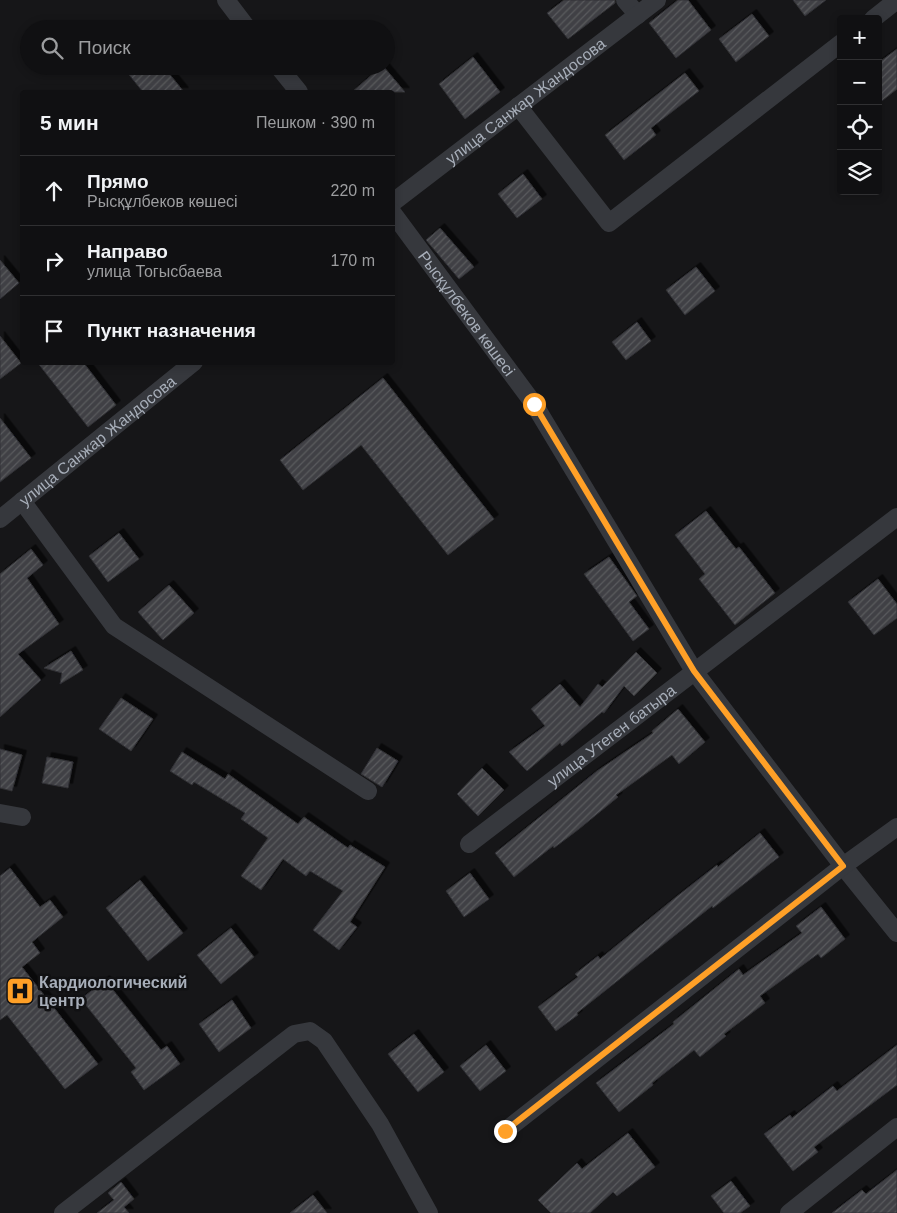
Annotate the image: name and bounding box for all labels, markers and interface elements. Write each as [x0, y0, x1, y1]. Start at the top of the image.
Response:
map controls [837, 15, 882, 195]
button: + [837, 15, 882, 60]
search box [20, 20, 395, 75]
icon: search [38, 34, 66, 62]
street label: улица Санжар Жандосова [442, 34, 608, 167]
text: Поиск [78, 37, 131, 58]
button: − [837, 60, 882, 105]
button: locate [837, 105, 882, 150]
text: 5 мин [40, 111, 99, 134]
text: Пешком · 390 m [256, 114, 375, 131]
button: layers [837, 150, 882, 195]
text: Прямо [87, 171, 149, 192]
icon: ahead [40, 177, 68, 205]
text: 220 m [331, 182, 375, 199]
text: Рысқұлбеков көшесі [87, 193, 238, 210]
text: Направо [87, 241, 168, 262]
icon: right [40, 247, 68, 275]
street label: Рысқұлбеков көшесі [415, 248, 519, 379]
text: 170 m [331, 252, 375, 269]
text: улица Тогысбаева [87, 263, 222, 280]
icon: arrive [40, 317, 68, 345]
text: Пункт назначения [87, 320, 256, 341]
street label: улица Санжар Жандосова [16, 372, 179, 509]
route start [523, 393, 546, 416]
street label: улица Утеген батыра [544, 681, 679, 790]
place label: Кардиологический центр [39, 974, 187, 1009]
hospital icon: Кардиологический центр [5, 976, 35, 1006]
route end [494, 1120, 517, 1143]

